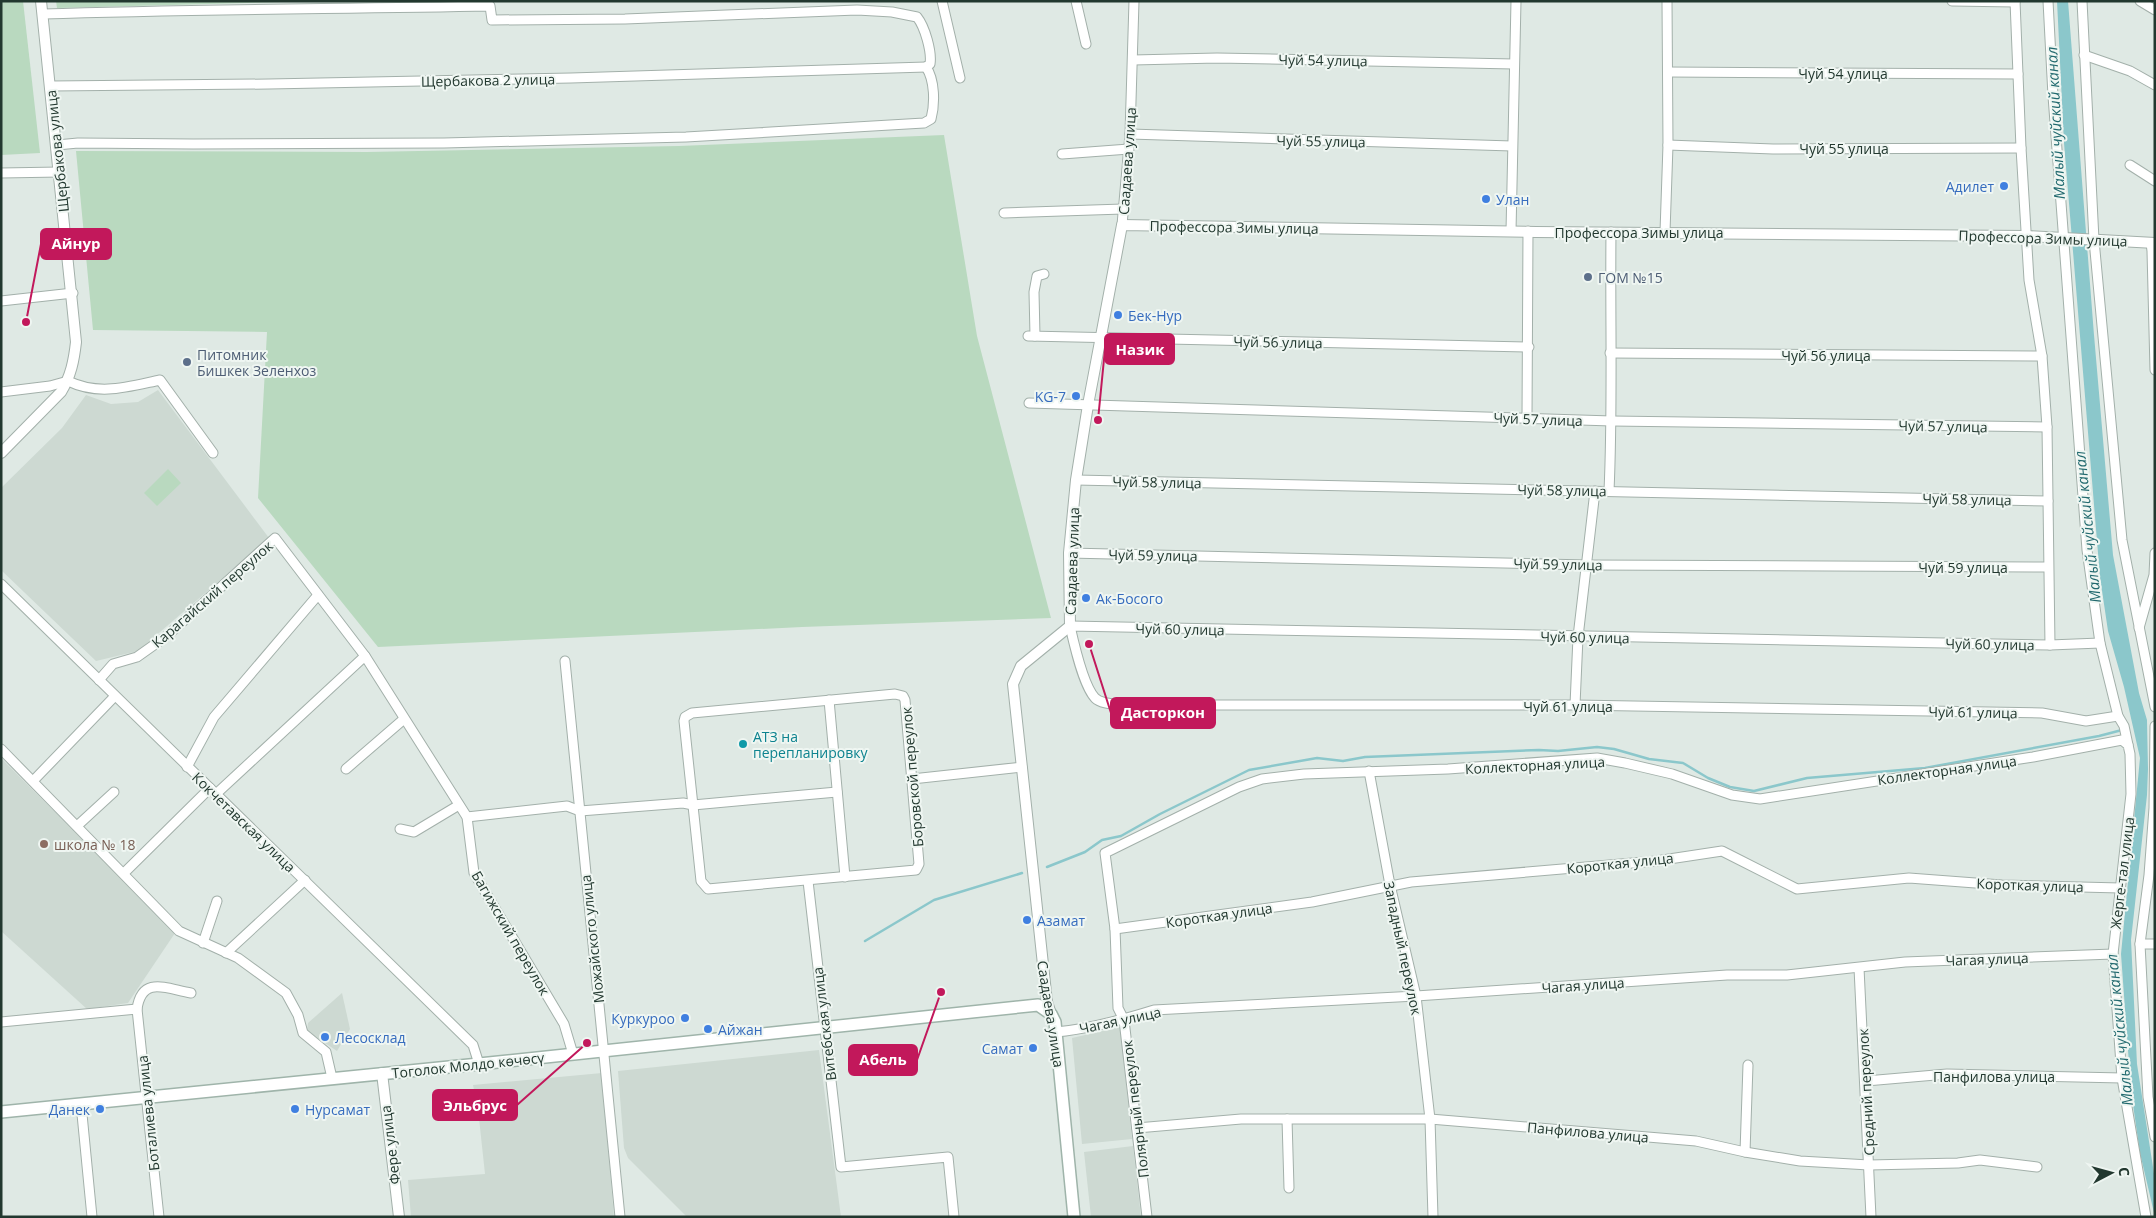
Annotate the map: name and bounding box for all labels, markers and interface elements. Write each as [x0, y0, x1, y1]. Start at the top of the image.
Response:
water label: Малый чуйский канал [2041, 46, 2069, 200]
street label: Чуй 54 улица [1278, 50, 1368, 70]
street label: Чуй 54 улица [1798, 64, 1888, 83]
street label: Щербакова 2 улица [421, 69, 555, 91]
street label: Щербакова улица [41, 89, 73, 213]
street label: Саадаева улица [1114, 106, 1140, 216]
street label: Чуй 55 улица [1276, 131, 1366, 151]
street label: Чуй 55 улица [1799, 139, 1889, 158]
place label: Адилет [1946, 177, 1994, 196]
marker: Адилет [1998, 180, 2010, 192]
place label: Улан [1496, 190, 1529, 209]
marker: Улан [1480, 193, 1492, 205]
street label: Профессора Зимы улица [1149, 216, 1319, 238]
street label: Профессора Зимы улица [1554, 223, 1724, 242]
street label: Профессора Зимы улица [1958, 226, 2128, 250]
callout: Айнур [41, 229, 111, 259]
text: Айнур [51, 233, 101, 253]
place label: ГОМ №15 [1598, 268, 1663, 287]
marker: ГОМ №15 [1582, 271, 1594, 283]
place label: Бек-Нур [1128, 306, 1182, 325]
marker: Бек-Нур [1112, 309, 1124, 321]
street label: Чуй 56 улица [1233, 332, 1323, 352]
callout: Назик [1105, 334, 1174, 364]
text: Назик [1116, 339, 1165, 359]
place label: Питомник Бишкек Зеленхоз [197, 345, 316, 380]
street label: Чуй 56 улица [1781, 346, 1871, 365]
marker: Питомник Бишкек Зеленхоз [181, 356, 193, 368]
place label: KG-7 [1035, 387, 1066, 406]
marker: KG-7 [1070, 390, 1082, 402]
street label: Чуй 57 улица [1493, 408, 1583, 430]
street label: Чуй 57 улица [1898, 416, 1988, 436]
water label: Малый чуйский канал [2069, 450, 2105, 604]
street label: Чуй 58 улица [1112, 472, 1202, 492]
street label: Чуй 58 улица [1517, 480, 1607, 500]
street label: Чуй 58 улица [1922, 489, 2012, 509]
street label: Саадаева улица [1061, 507, 1083, 615]
street label: Карагайский переулок [148, 536, 277, 652]
street label: Чуй 59 улица [1108, 545, 1198, 565]
street label: Чуй 59 улица [1513, 554, 1603, 574]
street label: Чуй 59 улица [1918, 558, 2008, 577]
place label: Ак-Босого [1096, 589, 1163, 608]
marker: Ак-Босого [1080, 592, 1092, 604]
street label: Чуй 60 улица [1135, 619, 1225, 639]
street label: Чуй 60 улица [1540, 627, 1630, 647]
street label: Чуй 60 улица [1945, 634, 2035, 654]
street label: Чуй 61 улица [1523, 697, 1613, 716]
callout: Дасторкон [1111, 698, 1215, 728]
text: Дасторкон [1121, 702, 1205, 722]
street label: Чуй 61 улица [1928, 702, 2018, 722]
street label: Боровской переулок [896, 705, 928, 848]
place label: АТЗ на перепланировку [753, 727, 868, 762]
marker: АТЗ на перепланировку [737, 738, 749, 750]
street label: Коллекторная улица [1876, 751, 2018, 789]
street label: Коллекторная улица [1465, 752, 1605, 778]
street label: Кокчетавская улица [188, 768, 300, 876]
street label: Жерге-тал улица [2106, 816, 2138, 930]
place label: школа № 18 [54, 835, 135, 854]
marker: школа № 18 [38, 838, 50, 850]
street label: Короткая улица [1566, 848, 1674, 878]
street label: Багижский переулок [468, 867, 555, 999]
street label: Можайского улица [576, 874, 608, 1004]
street label: Короткая улица [1976, 874, 2084, 896]
street label: Западный переулок [1380, 879, 1427, 1017]
street label: Короткая улица [1164, 898, 1274, 932]
place label: Азамат [1037, 911, 1085, 930]
marker: Азамат [1021, 914, 1033, 926]
street label: Чагая улица [1945, 948, 2029, 970]
water label: Малый чуйский канал [2101, 953, 2137, 1107]
street label: Саадаева улица [1033, 959, 1069, 1069]
street label: Витебская улица [808, 966, 840, 1082]
street label: Чагая улица [1541, 973, 1625, 997]
street label: Чагая улица [1077, 1002, 1163, 1038]
place label: Куркуроо [611, 1009, 675, 1028]
marker: Куркуроо [679, 1012, 691, 1024]
place label: Айжан [718, 1020, 763, 1039]
marker: Айжан [702, 1023, 714, 1035]
street label: Средний переулок [1853, 1027, 1879, 1156]
place label: Лесосклад [335, 1028, 406, 1047]
marker: Лесосклад [319, 1031, 331, 1043]
street label: Полярный переулок [1117, 1038, 1153, 1179]
place label: Самат [982, 1039, 1023, 1058]
marker: Самат [1027, 1042, 1039, 1054]
callout: Абель [849, 1045, 917, 1075]
street label: Тоголок Молдо көчөсү [391, 1048, 545, 1082]
text: Абель [859, 1049, 907, 1069]
street label: Боталиева улица [132, 1054, 164, 1172]
street label: Панфилова улица [1933, 1067, 2055, 1086]
callout: Эльбрус [433, 1090, 517, 1120]
text: Эльбрус [443, 1095, 507, 1115]
place label: Данек [49, 1100, 91, 1119]
place label: Нурсамат [305, 1100, 370, 1119]
marker: Данек [94, 1103, 106, 1115]
marker: Нурсамат [289, 1103, 301, 1115]
street label: Фере улица [376, 1104, 404, 1186]
street label: Панфилова улица [1526, 1117, 1650, 1147]
north arrow [2086, 1148, 2136, 1198]
text: С [2115, 1166, 2134, 1177]

